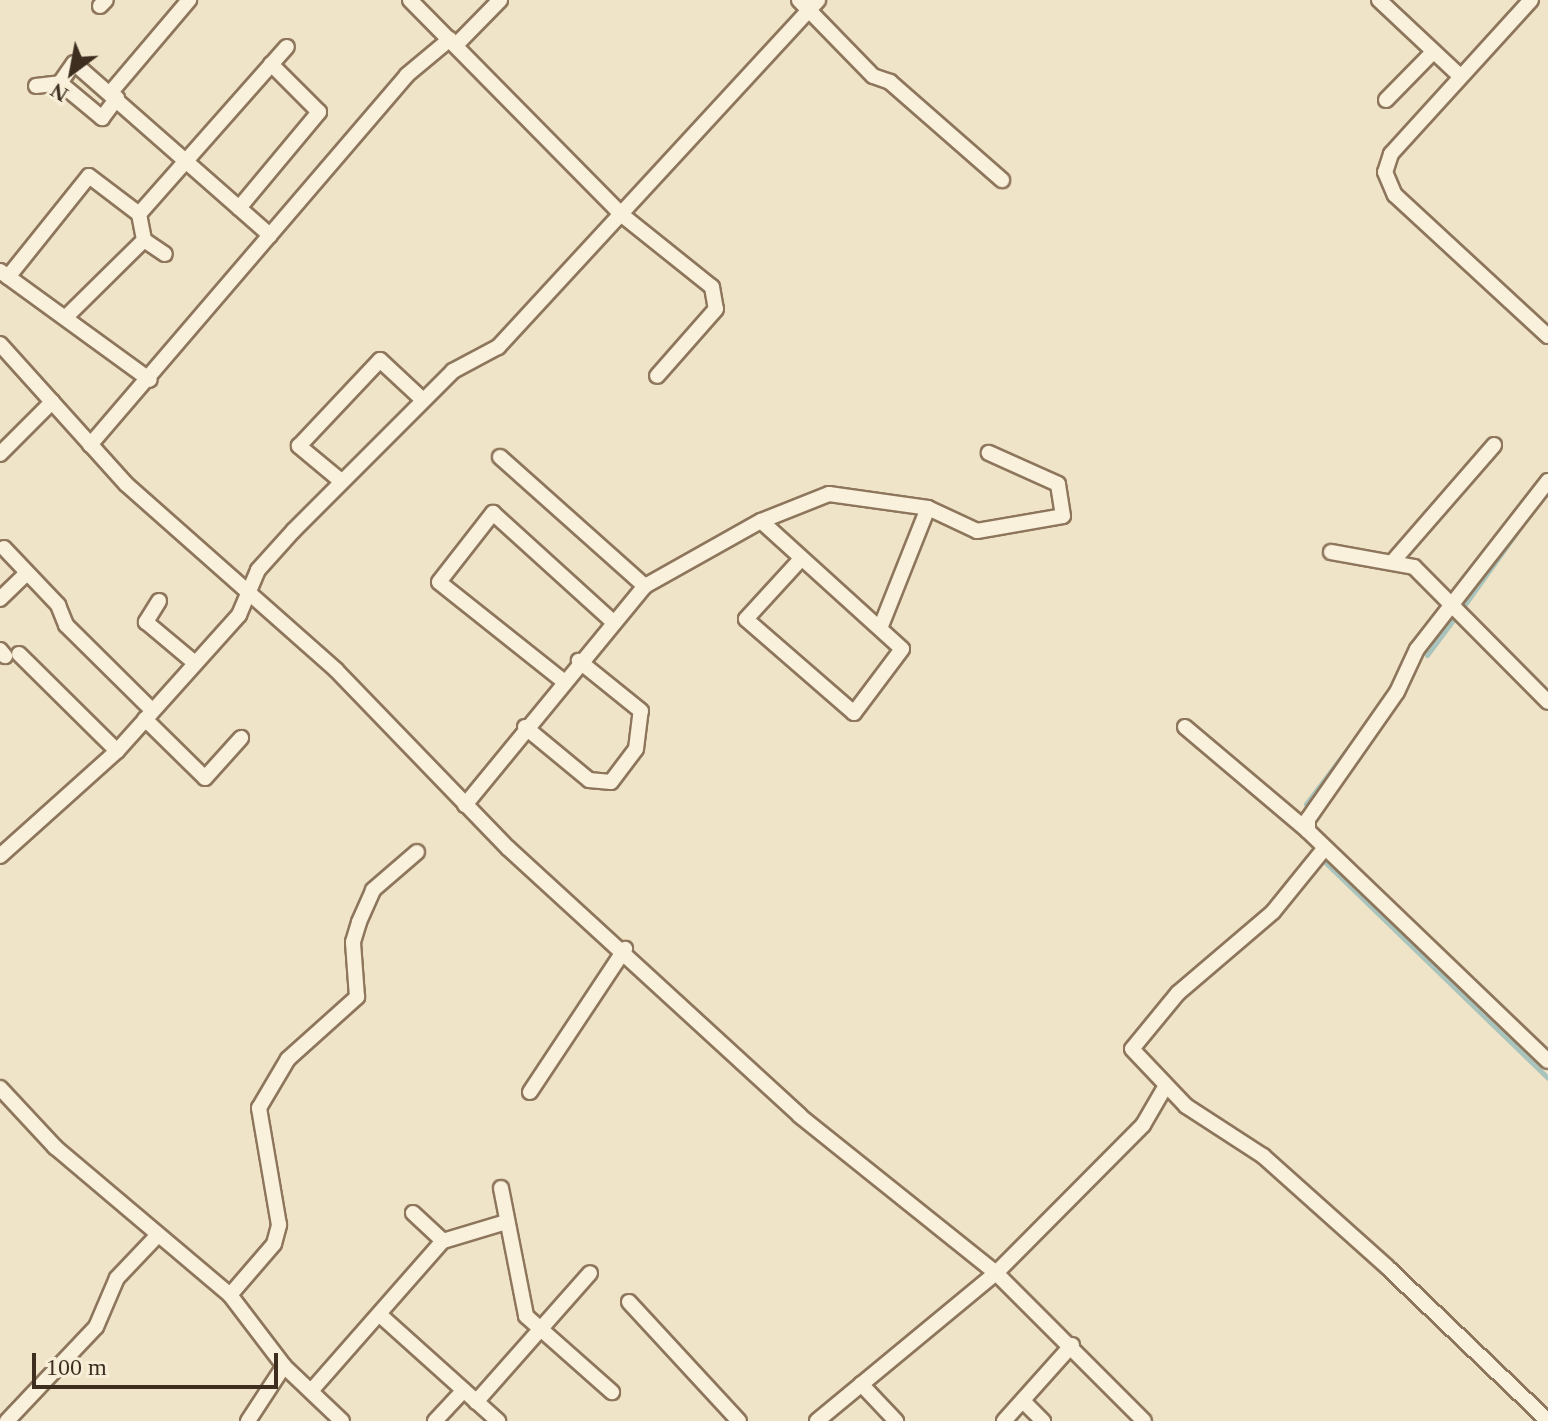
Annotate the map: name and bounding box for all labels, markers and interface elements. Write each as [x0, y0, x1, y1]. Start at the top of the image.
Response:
north arrow [32, 32, 112, 112]
text: N [46, 78, 72, 108]
scale bar [36, 1337, 282, 1387]
text: 100 m [46, 1354, 107, 1380]

